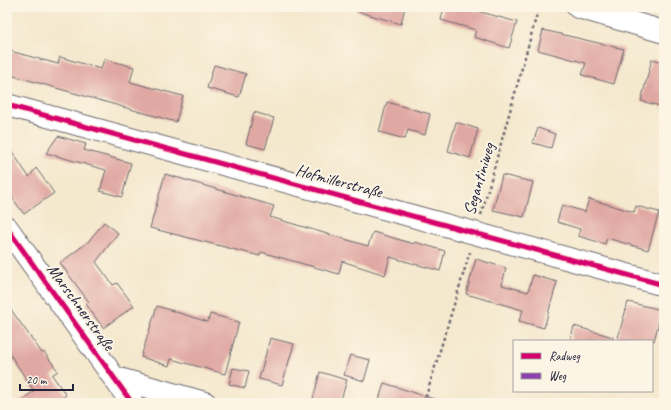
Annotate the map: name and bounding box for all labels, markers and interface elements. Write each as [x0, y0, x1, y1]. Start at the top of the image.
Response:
street label: Segantiniweg [459, 140, 500, 217]
street label: Hofmillerstraße [293, 159, 386, 203]
street label: Marschnerstraße [43, 260, 120, 356]
legend [513, 340, 653, 392]
text: Radweg [549, 348, 580, 364]
scale bar [20, 366, 73, 392]
text: Weg [549, 368, 567, 384]
text: 20 m [26, 372, 48, 388]

